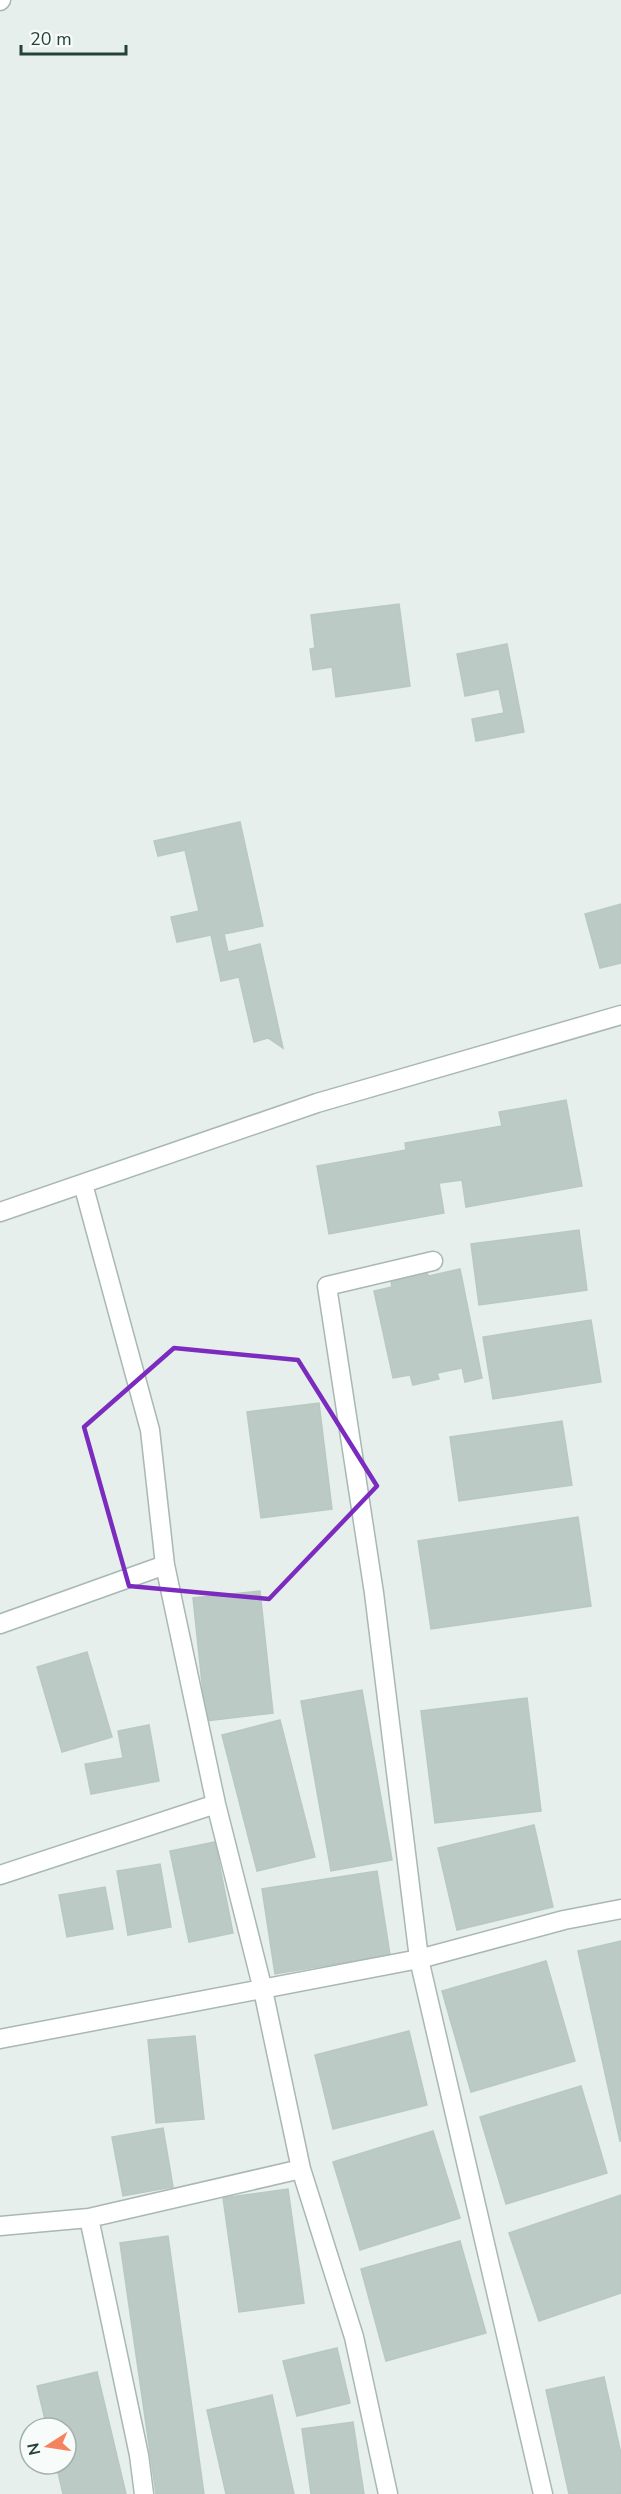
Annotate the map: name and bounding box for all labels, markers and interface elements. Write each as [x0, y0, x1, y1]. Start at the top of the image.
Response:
scale bar [21, 18, 126, 56]
text: 20 m [30, 27, 72, 51]
north arrow [18, 2416, 78, 2476]
text: N [22, 2441, 46, 2457]

